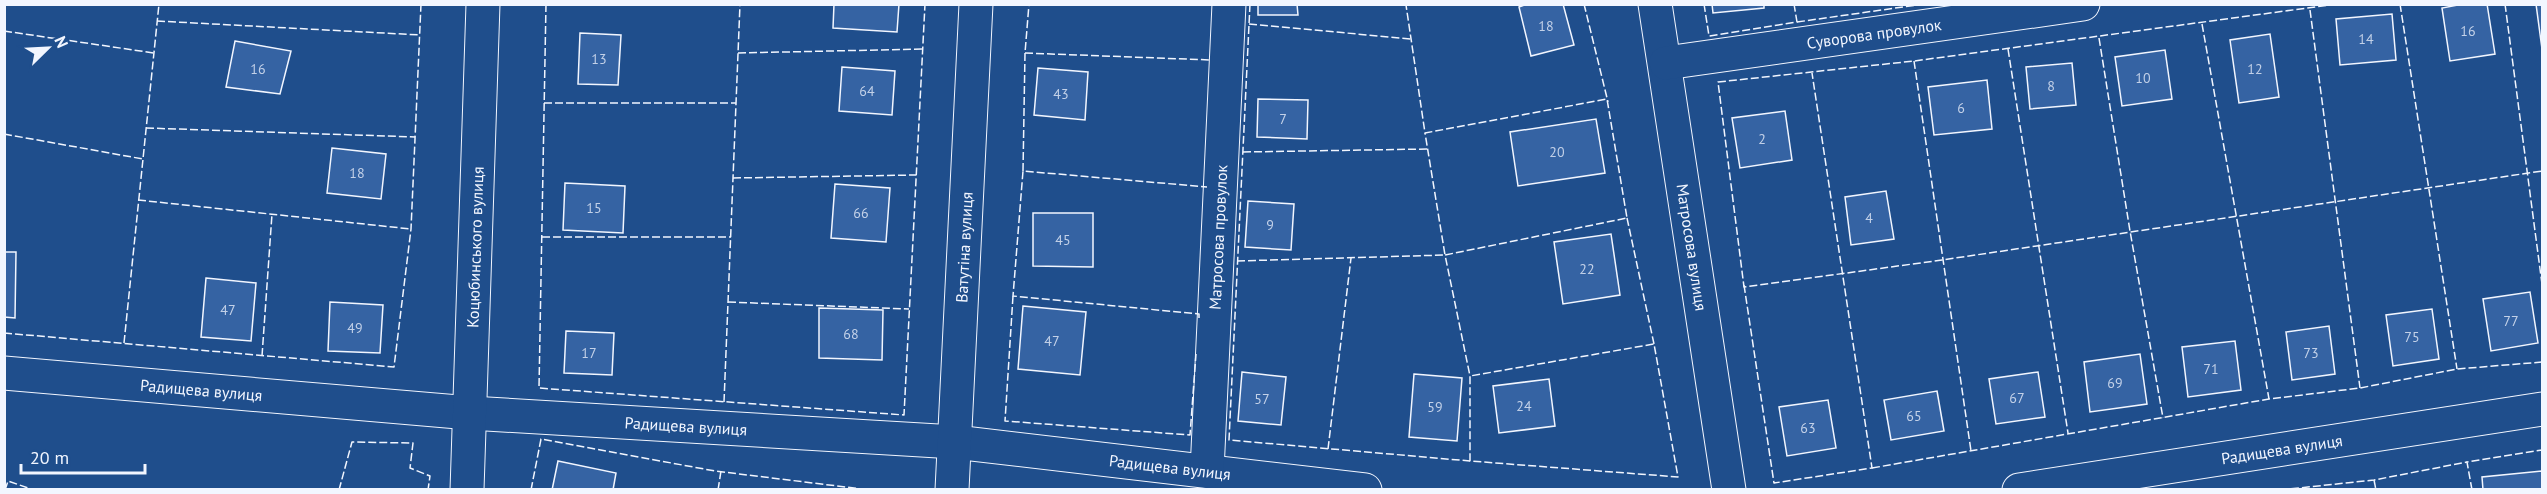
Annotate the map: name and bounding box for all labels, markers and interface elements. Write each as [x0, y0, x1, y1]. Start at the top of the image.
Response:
street label: Суворова провулок [1805, 14, 1943, 53]
house number: 18 [1538, 17, 1554, 35]
north arrow [18, 18, 78, 78]
house number: 16 [2460, 22, 2476, 40]
house number: 14 [2358, 30, 2374, 48]
text: N [50, 33, 73, 51]
house number: 13 [591, 50, 607, 68]
house number: 16 [250, 60, 266, 78]
house number: 12 [2247, 60, 2263, 78]
house number: 10 [2135, 69, 2151, 87]
house number: 8 [2047, 77, 2055, 95]
house number: 64 [859, 82, 875, 100]
house number: 43 [1053, 85, 1069, 103]
house number: 6 [1957, 99, 1965, 117]
house number: 7 [1279, 110, 1287, 128]
house number: 2 [1758, 130, 1766, 148]
house number: 20 [1549, 143, 1565, 161]
house number: 18 [349, 164, 365, 182]
street label: Матросова провулок [1205, 164, 1231, 310]
street label: Коцюбинського вулиця [462, 166, 488, 328]
street label: Матросова вулиця [1672, 182, 1712, 312]
street label: Ватутіна вулиця [951, 191, 977, 303]
house number: 15 [586, 199, 602, 217]
house number: 66 [853, 204, 869, 222]
house number: 4 [1865, 209, 1873, 227]
house number: 9 [1266, 216, 1274, 234]
house number: 45 [1055, 231, 1071, 249]
house number: 22 [1579, 260, 1595, 278]
house number: 47 [220, 301, 236, 319]
house number: 77 [2503, 312, 2519, 330]
house number: 49 [347, 319, 363, 337]
house number: 68 [843, 325, 859, 343]
house number: 75 [2404, 328, 2420, 346]
house number: 47 [1044, 332, 1060, 350]
house number: 17 [581, 344, 597, 362]
house number: 73 [2303, 344, 2319, 362]
house number: 71 [2203, 360, 2219, 378]
house number: 69 [2107, 374, 2123, 392]
street label: Радищева вулиця [139, 375, 263, 405]
house number: 67 [2009, 389, 2025, 407]
house number: 57 [1254, 390, 1270, 408]
house number: 24 [1516, 397, 1532, 415]
house number: 59 [1427, 398, 1443, 416]
house number: 65 [1906, 407, 1922, 425]
street label: Радищева вулиця [624, 412, 748, 440]
house number: 63 [1800, 419, 1816, 437]
street label: Радищева вулиця [2220, 430, 2344, 469]
scale bar [21, 437, 146, 475]
text: 20 m [30, 446, 69, 469]
street label: Радищева вулиця [1108, 450, 1232, 484]

